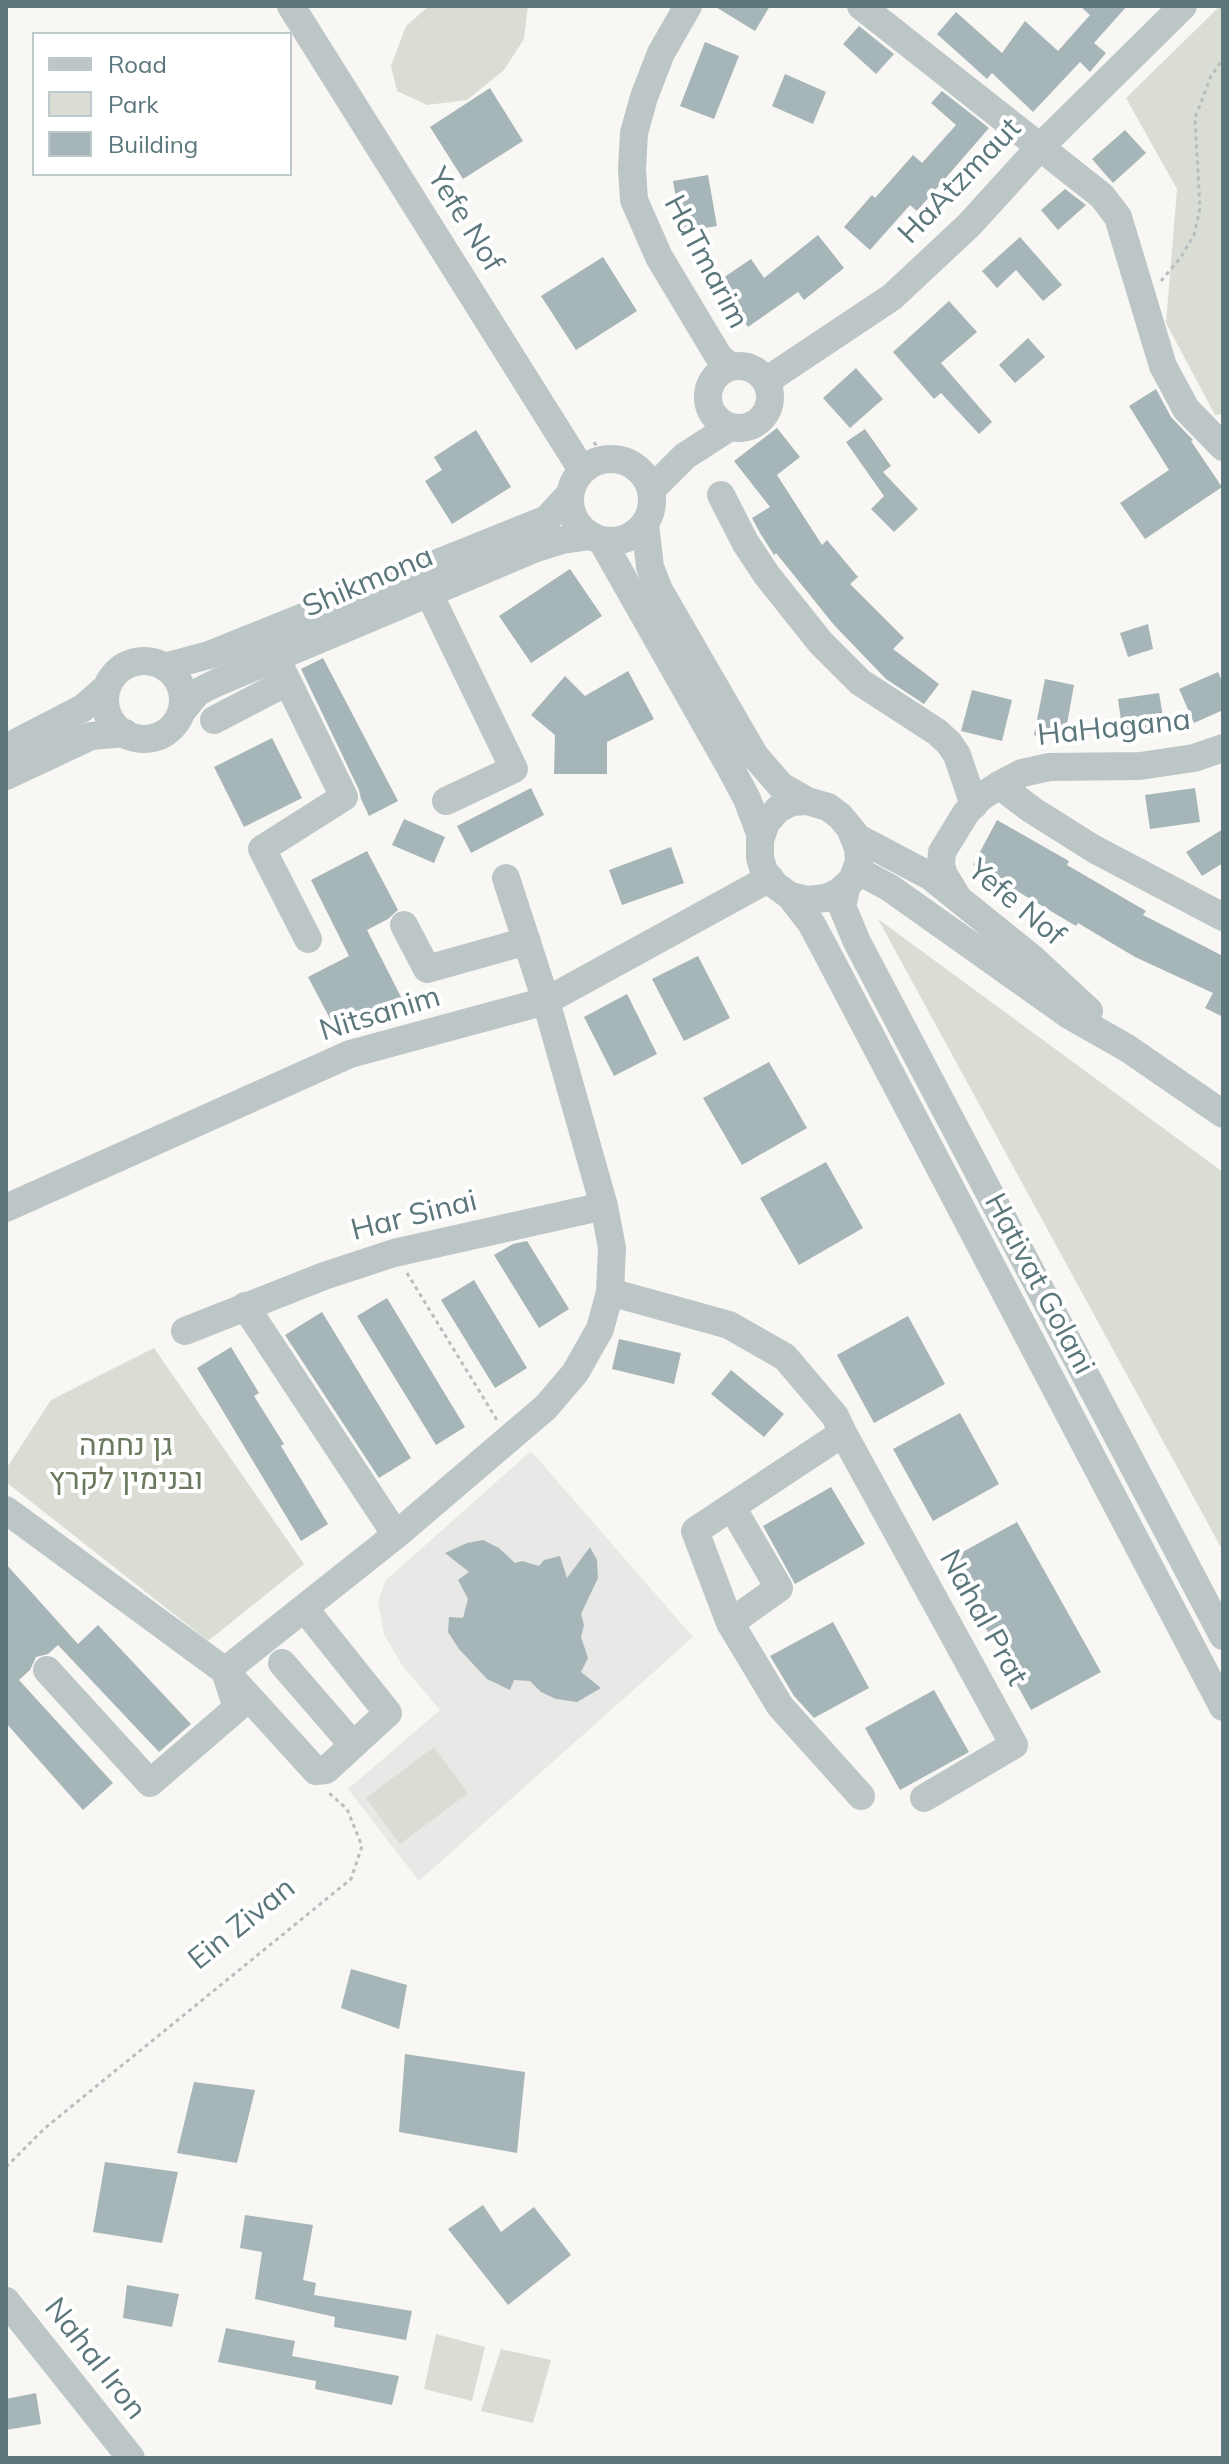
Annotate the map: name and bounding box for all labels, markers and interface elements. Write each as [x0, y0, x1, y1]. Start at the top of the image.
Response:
legend [32, 32, 292, 176]
text: Road [108, 49, 167, 79]
text: Park [108, 89, 159, 119]
street label: HaAtzmaut [891, 111, 1029, 251]
text: Building [108, 129, 198, 159]
street label: Yefe Nof [419, 161, 511, 279]
street label: HaTmarim [656, 189, 756, 335]
street label: Shikmona [297, 538, 439, 626]
street label: HaHagana [1036, 702, 1192, 754]
street label: Yefe Nof [960, 852, 1072, 954]
street label: Nitsanim [315, 979, 445, 1049]
street label: Har Sinai [347, 1183, 481, 1249]
street label: Hativat Golani [976, 1187, 1102, 1381]
park label: גן נחמה ובנימין לקרץ [49, 1428, 203, 1498]
street label: Nahal Prat [931, 1544, 1035, 1692]
street label: Ein Zivan [182, 1870, 302, 1978]
street label: Nahal Iron [36, 2291, 154, 2427]

